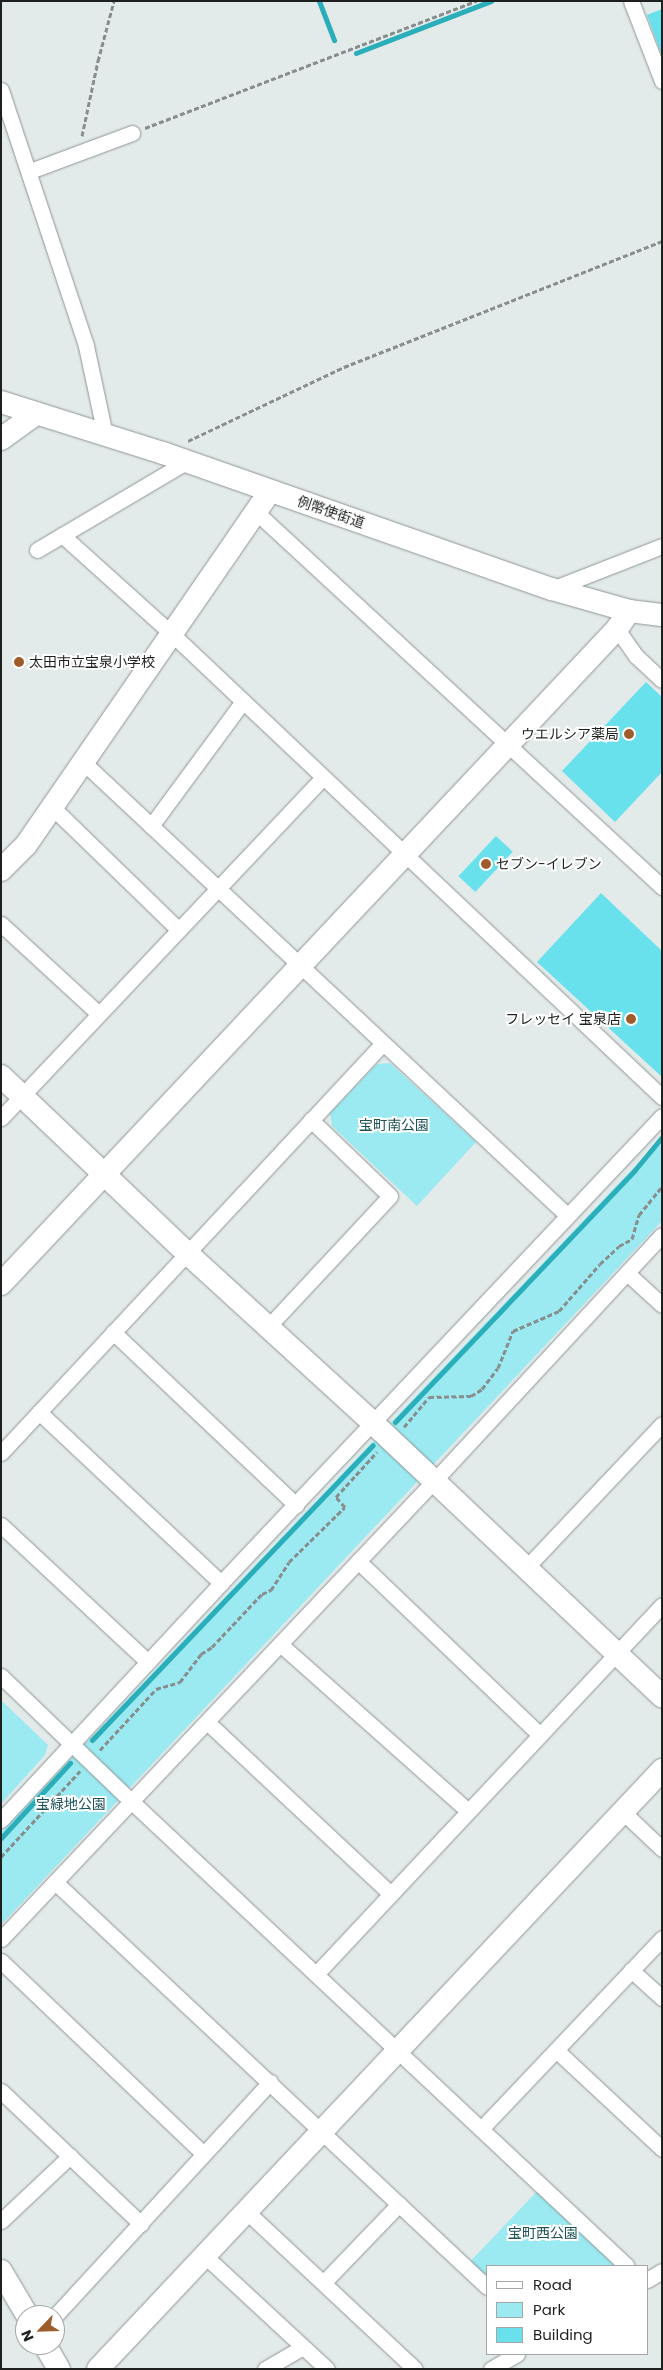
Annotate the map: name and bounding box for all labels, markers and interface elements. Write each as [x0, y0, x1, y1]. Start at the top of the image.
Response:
street label: 例幣使街道 [295, 493, 367, 531]
place label: 太田市立宝泉小学校 [29, 654, 155, 670]
marker: 太田市立宝泉小学校 [13, 656, 25, 668]
place label: ウエルシア薬局 [521, 726, 619, 742]
marker: ウエルシア薬局 [623, 728, 635, 740]
place label: セブン-イレブン [496, 856, 602, 872]
marker: セブン-イレブン [480, 858, 492, 870]
place label: フレッセイ 宝泉店 [505, 1011, 621, 1027]
marker: フレッセイ 宝泉店 [625, 1013, 637, 1025]
park label: 宝町南公園 [359, 1117, 429, 1133]
park label: 宝緑地公園 [36, 1796, 106, 1812]
park label: 宝町西公園 [508, 2225, 578, 2241]
legend [486, 2265, 648, 2355]
text: Road [533, 2274, 572, 2295]
text: Park [533, 2299, 565, 2320]
north arrow [15, 2305, 65, 2355]
text: Building [533, 2324, 593, 2345]
text: N [16, 2327, 38, 2345]

